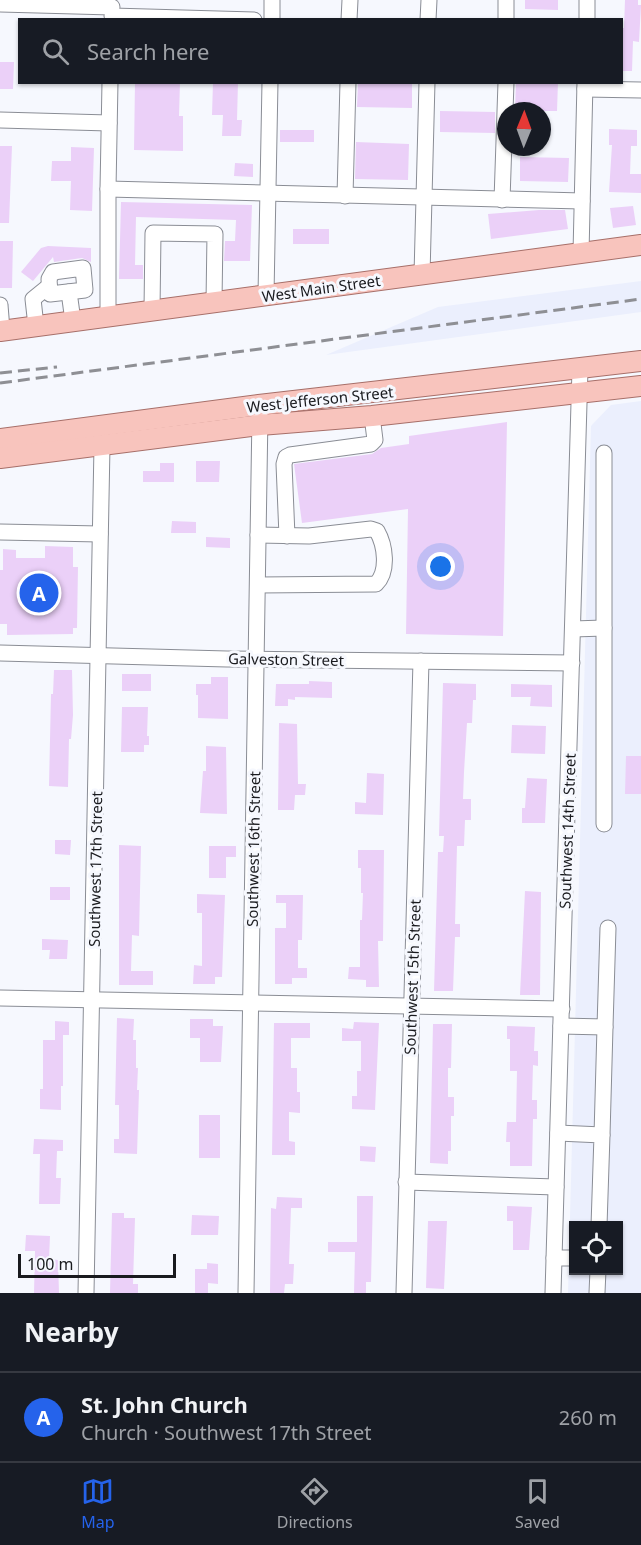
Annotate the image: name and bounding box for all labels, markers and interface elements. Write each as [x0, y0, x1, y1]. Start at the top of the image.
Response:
search box [18, 18, 623, 84]
icon: search [39, 35, 72, 68]
text: Search here [87, 36, 209, 66]
north arrow [497, 102, 551, 156]
street label: West Main Street [260, 270, 382, 306]
street label: West Jefferson Street [246, 381, 395, 417]
your location [426, 552, 455, 581]
pin: A [20, 570, 58, 616]
street label: Galveston Street [228, 648, 345, 670]
street label: Southwest 14th Street [554, 752, 580, 909]
street label: Southwest 16th Street [242, 770, 264, 927]
street label: Southwest 17th Street [84, 790, 106, 947]
street label: Southwest 15th Street [399, 898, 425, 1055]
map controls [569, 1221, 623, 1275]
button: locate [569, 1221, 623, 1275]
scale bar [18, 1251, 176, 1278]
text: 100 m [27, 1253, 74, 1275]
text: Nearby [24, 1314, 119, 1350]
text: St. John Church [81, 1389, 248, 1419]
text: A [37, 1404, 50, 1431]
text: 260 m [559, 1404, 617, 1431]
text: Church · Southwest 17th Street [81, 1419, 371, 1446]
tab: Map [81, 1475, 114, 1533]
tab: Directions [277, 1475, 353, 1533]
tab: Saved [515, 1475, 560, 1533]

